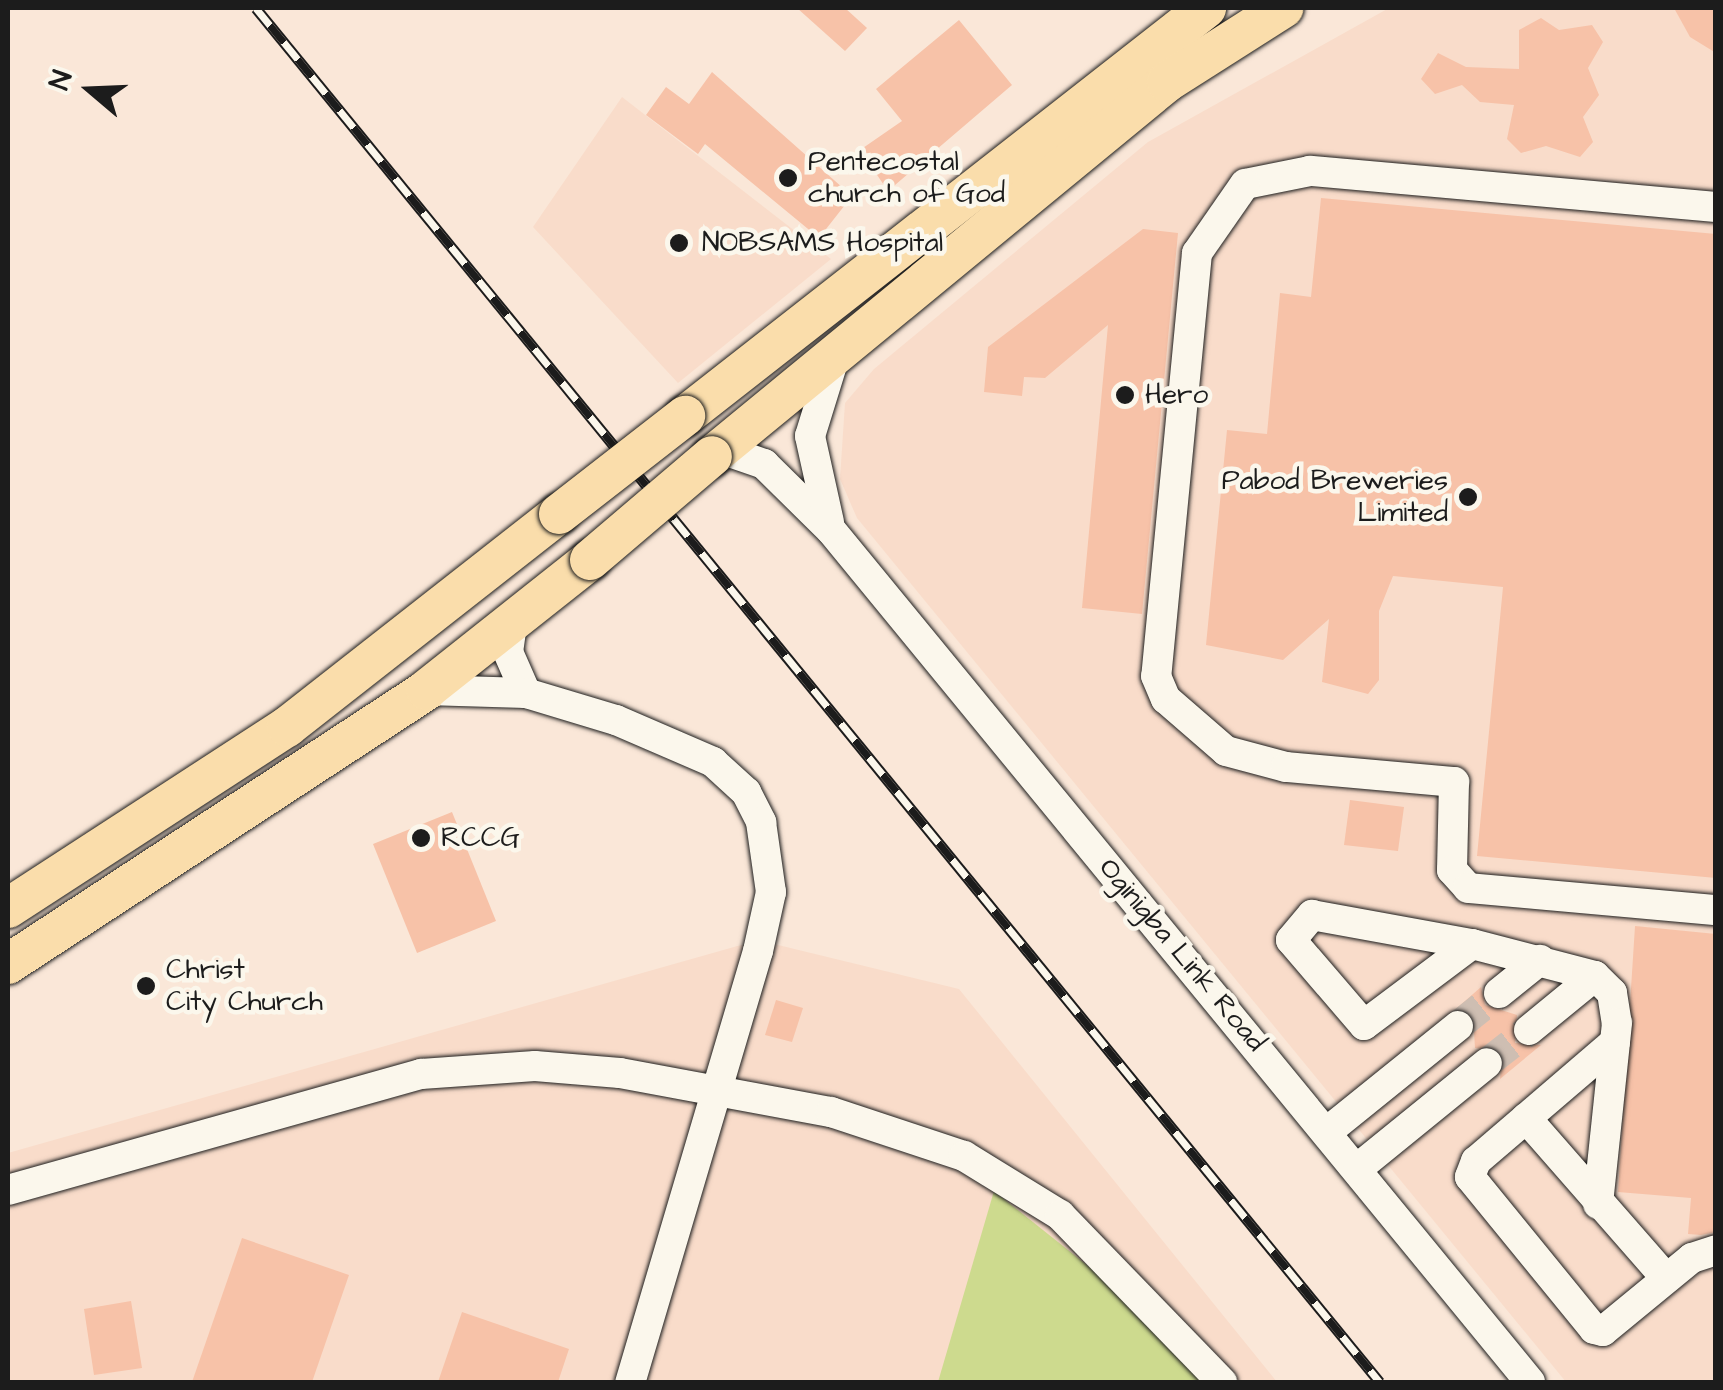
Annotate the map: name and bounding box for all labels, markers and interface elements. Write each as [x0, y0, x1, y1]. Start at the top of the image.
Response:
north arrow [40, 40, 140, 140]
text: N [40, 65, 82, 95]
place label: Pentecostal church of God [808, 145, 1005, 211]
marker: Pentecostal church of God [777, 167, 799, 189]
place label: NOBSAMS Hospital [702, 226, 943, 260]
marker: NOBSAMS Hospital [666, 230, 692, 256]
place label: Hero [1145, 378, 1208, 412]
marker: Hero [1114, 384, 1136, 406]
place label: Pabod Breweries Limited [1222, 464, 1448, 530]
marker: Pabod Breweries Limited [1457, 486, 1479, 508]
place label: RCCG [441, 821, 520, 855]
marker: RCCG [410, 827, 432, 849]
street label: Oginigba Link Road [1091, 852, 1273, 1058]
place label: Christ City Church [166, 953, 323, 1019]
marker: Christ City Church [135, 975, 157, 997]

